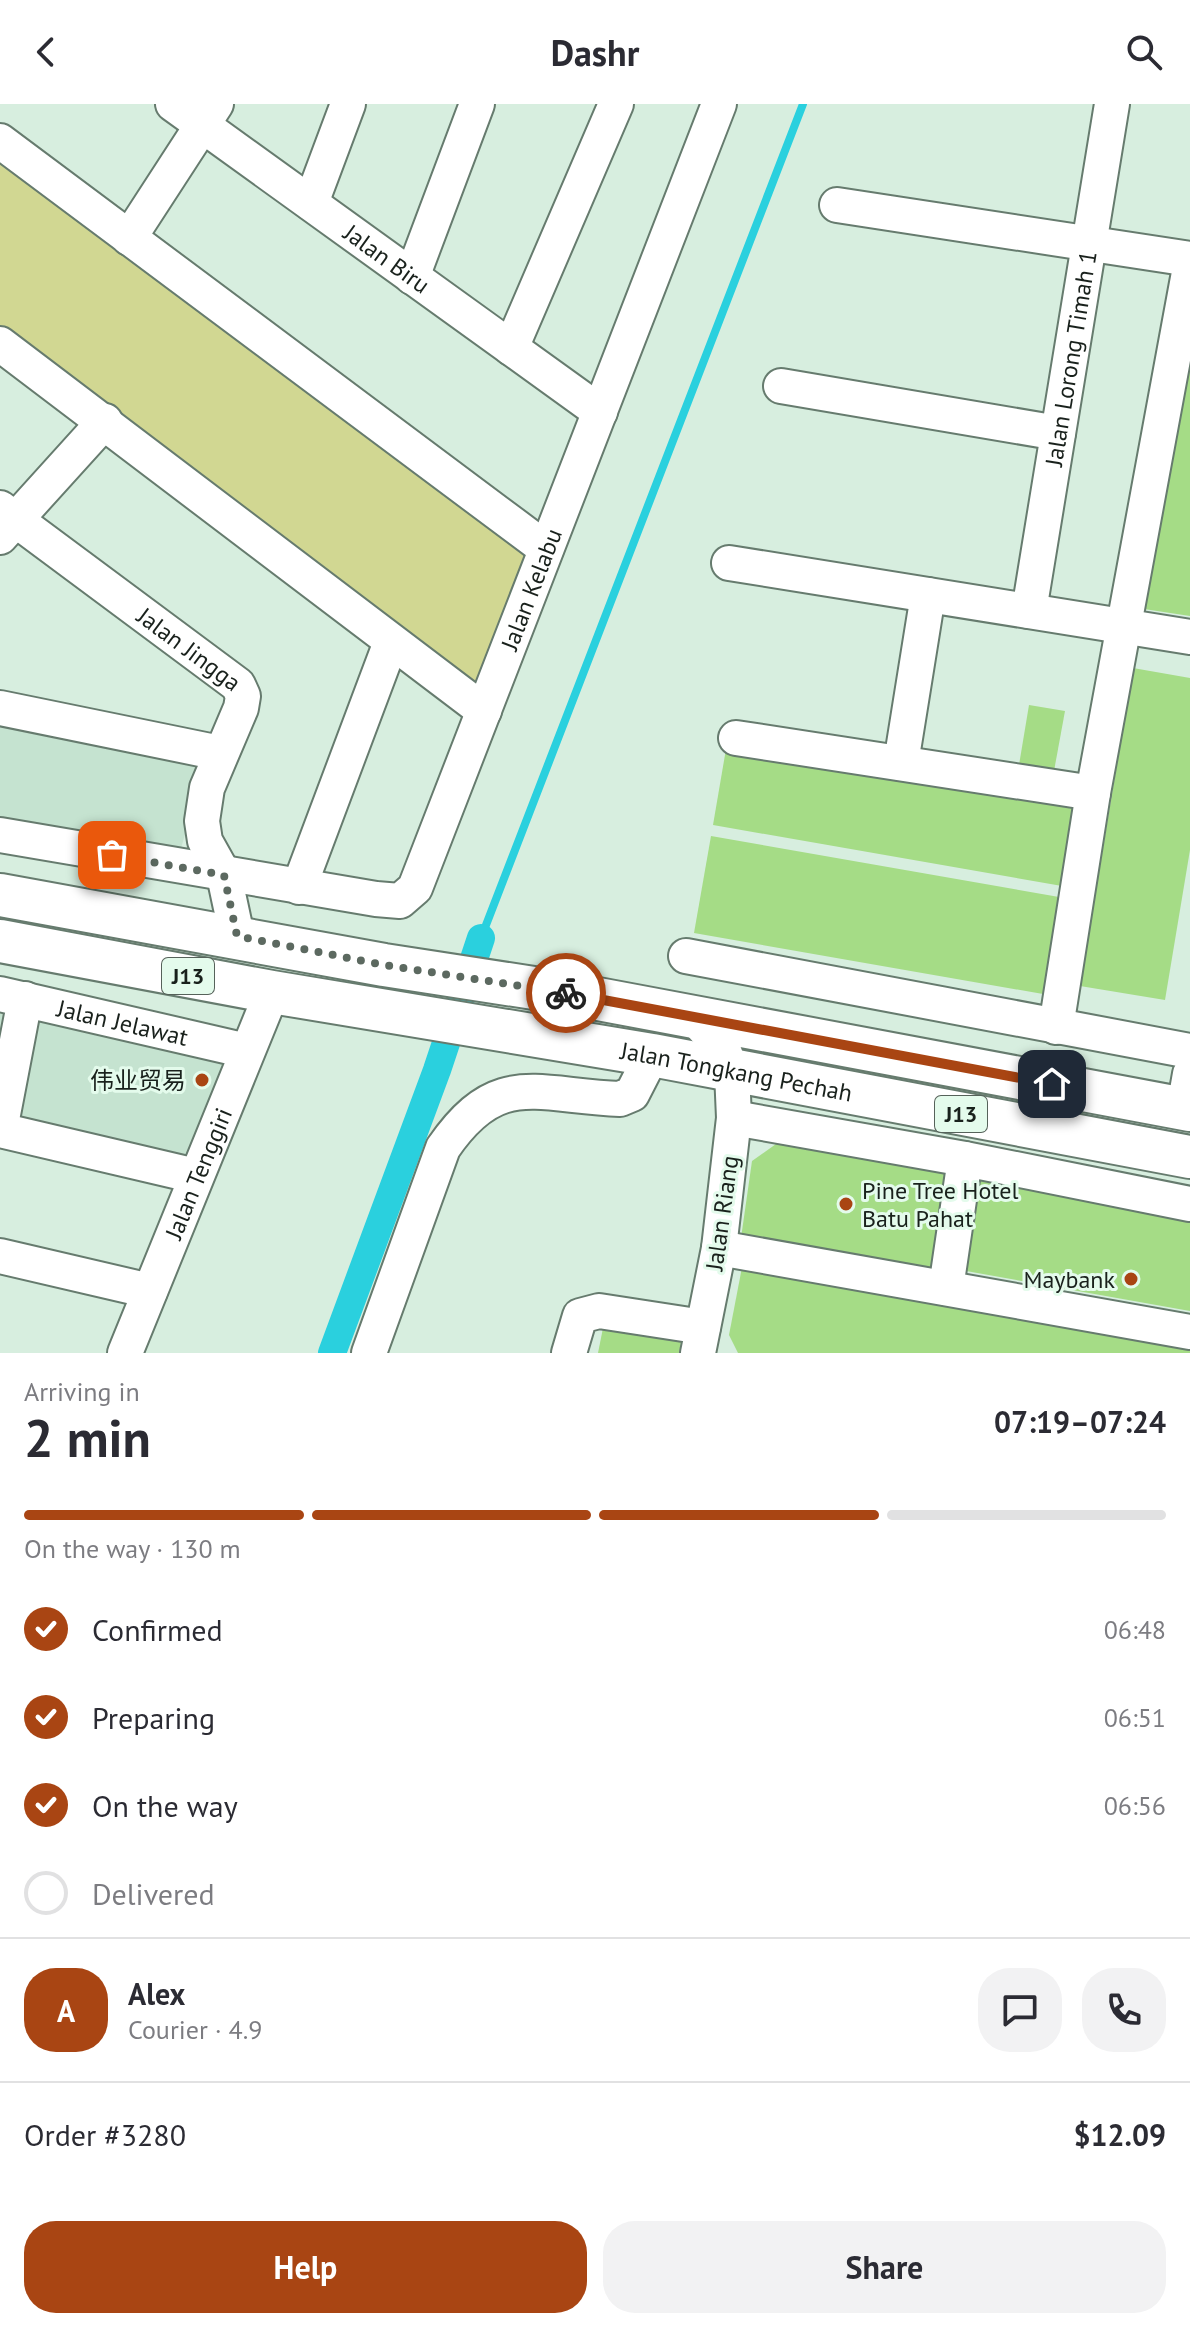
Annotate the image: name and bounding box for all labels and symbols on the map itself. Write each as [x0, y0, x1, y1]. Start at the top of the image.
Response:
street label: Jalan Biru [337, 216, 436, 300]
street label: Jalan Lorong Timah 1 [1037, 248, 1103, 469]
street label: Jalan Kelabu [493, 524, 568, 655]
street label: Jalan Jingga [131, 600, 247, 698]
pin [78, 821, 146, 889]
courier [526, 953, 606, 1033]
road number: J13 [162, 958, 214, 994]
street label: Jalan Jelawat [53, 992, 191, 1052]
street label: Jalan Tongkang Pechah [617, 1034, 855, 1108]
pin [1018, 1050, 1086, 1118]
place label: 伟业贸易 [90, 1065, 186, 1096]
marker: 伟业贸易 [193, 1071, 211, 1089]
road number: J13 [935, 1096, 987, 1132]
street label: Jalan Tenggiri [157, 1103, 239, 1244]
street label: Jalan Riang [698, 1153, 745, 1274]
place label: Pine Tree Hotel Batu Pahat [862, 1175, 1018, 1234]
marker: Pine Tree Hotel Batu Pahat [837, 1195, 855, 1213]
place label: Maybank [1023, 1264, 1116, 1295]
marker: Maybank [1122, 1270, 1140, 1288]

